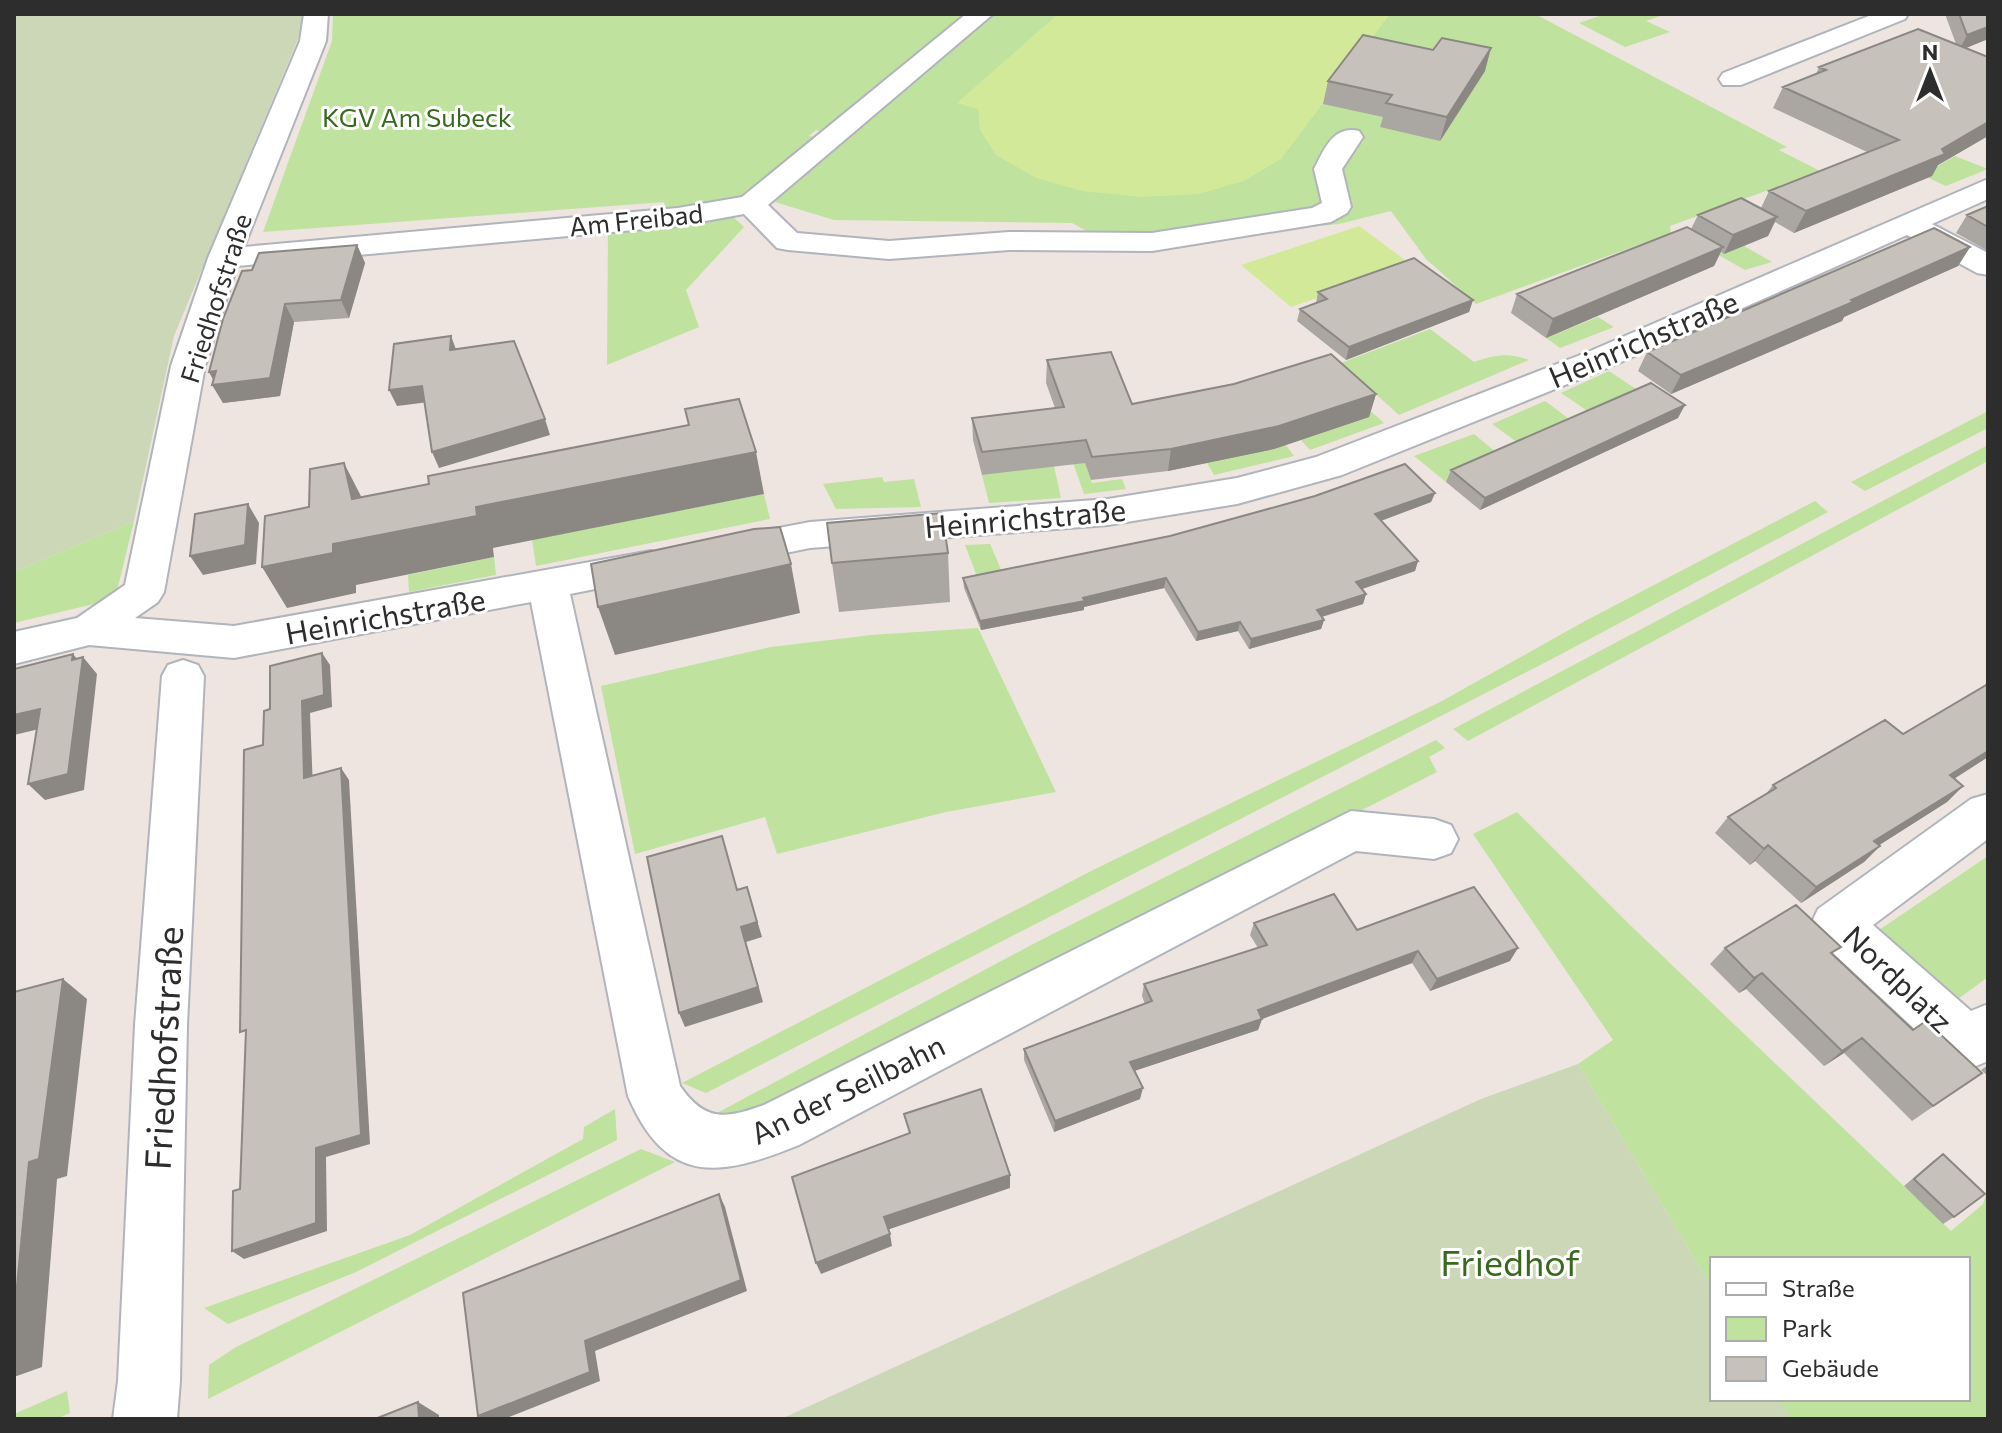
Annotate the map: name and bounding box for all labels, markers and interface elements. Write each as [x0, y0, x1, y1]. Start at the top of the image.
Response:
north arrow [1890, 32, 1970, 112]
text: N [1922, 38, 1938, 65]
park label: KGV Am Subeck [322, 101, 512, 132]
street label: Am Freibad [568, 197, 704, 241]
street label: Friedhofstraße [173, 209, 257, 387]
street label: Heinrichstraße [1543, 281, 1743, 395]
street label: Heinrichstraße [923, 490, 1127, 544]
street label: Heinrichstraße [282, 579, 488, 651]
street label: Nordplatz [1837, 917, 1961, 1039]
street label: Friedhofstraße [134, 925, 190, 1171]
street label: An der Seilbahn [744, 1025, 950, 1151]
park label: Friedhof [1440, 1239, 1581, 1283]
legend [1710, 1257, 1970, 1401]
text: Straße [1782, 1273, 1855, 1302]
text: Park [1782, 1313, 1832, 1342]
text: Gebäude [1782, 1353, 1879, 1382]

